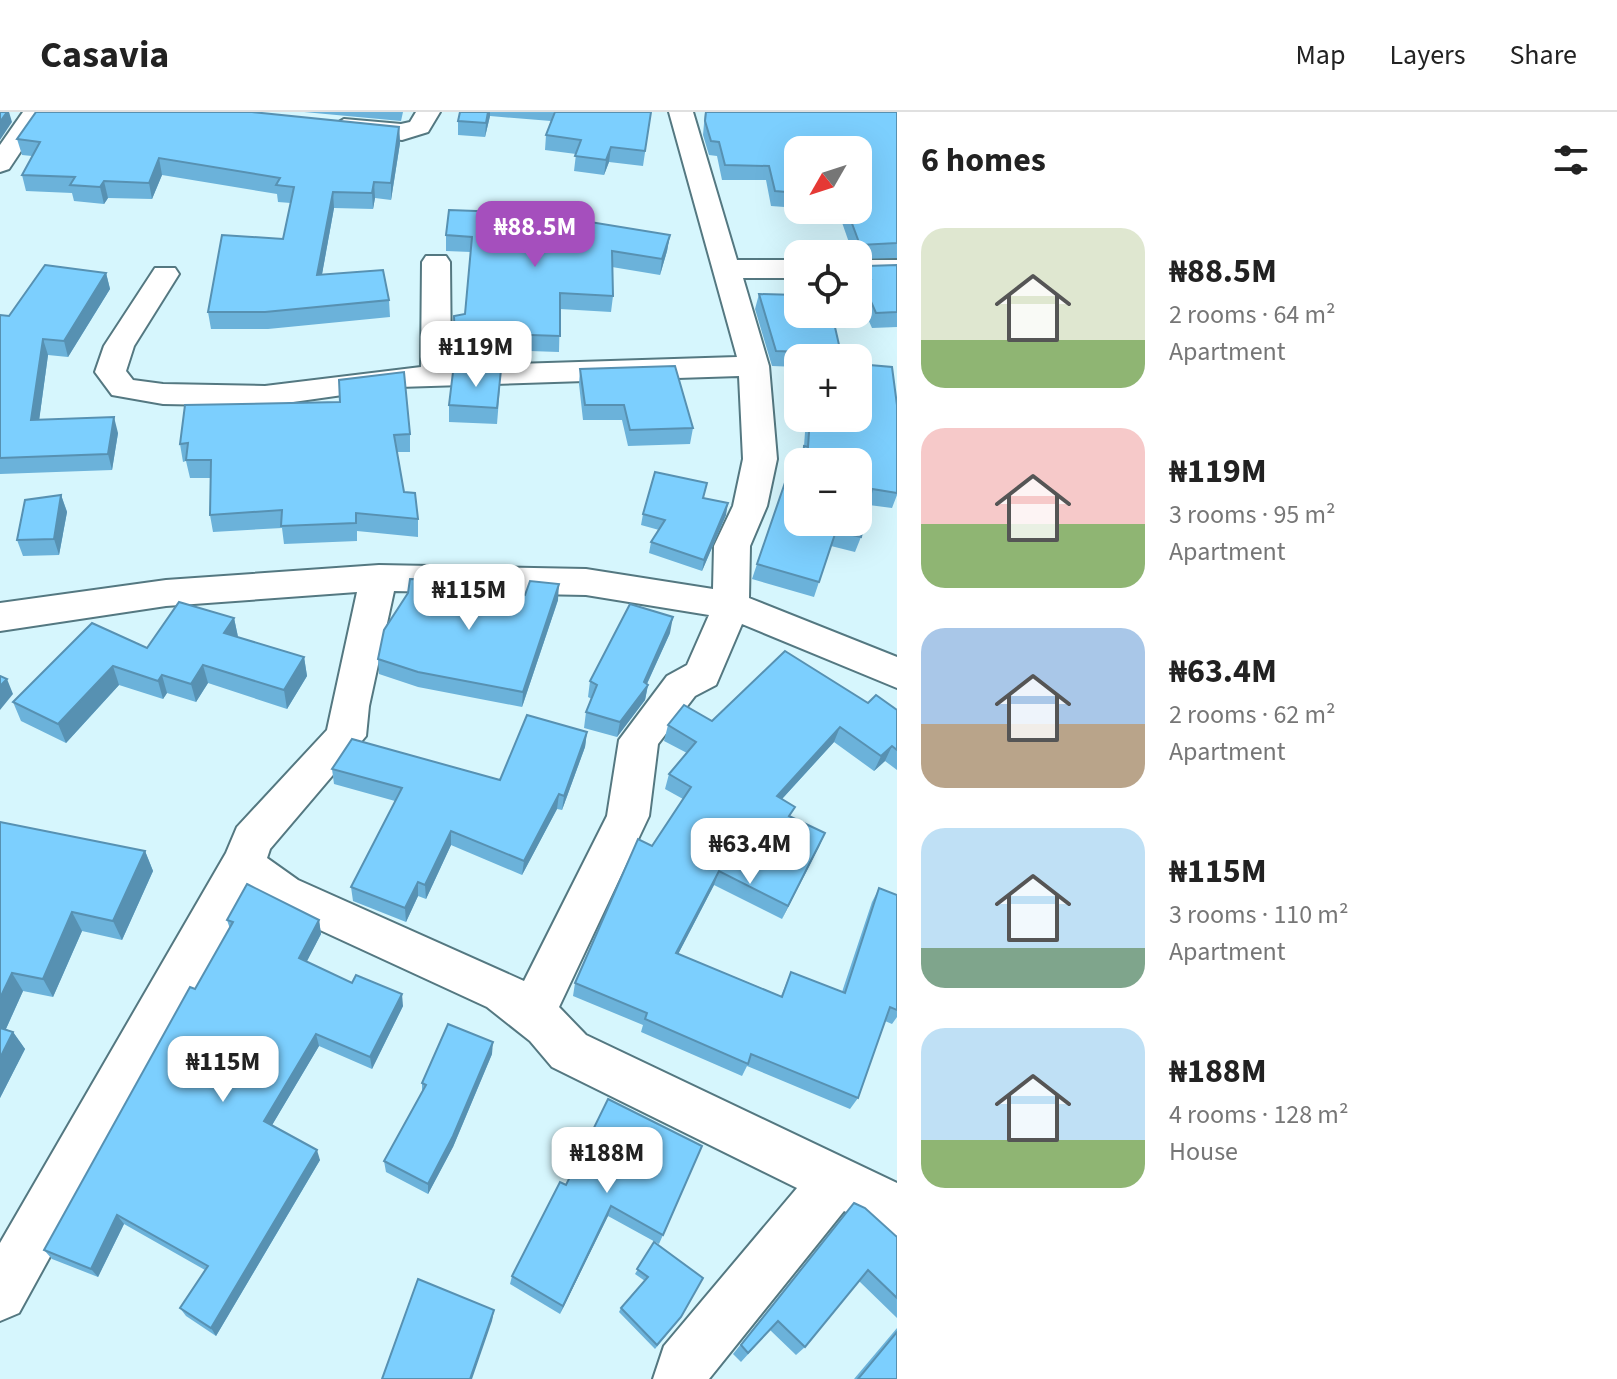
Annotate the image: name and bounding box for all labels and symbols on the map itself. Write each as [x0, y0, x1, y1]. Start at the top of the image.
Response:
north arrow [784, 136, 872, 224]
pin: ₦88.5M [470, 201, 600, 269]
pin: ₦119M [420, 321, 532, 389]
pin: ₦115M [413, 564, 525, 632]
pin: ₦63.4M [685, 818, 815, 886]
pin: ₦115M [167, 1036, 279, 1104]
pin: ₦188M [551, 1127, 663, 1195]

